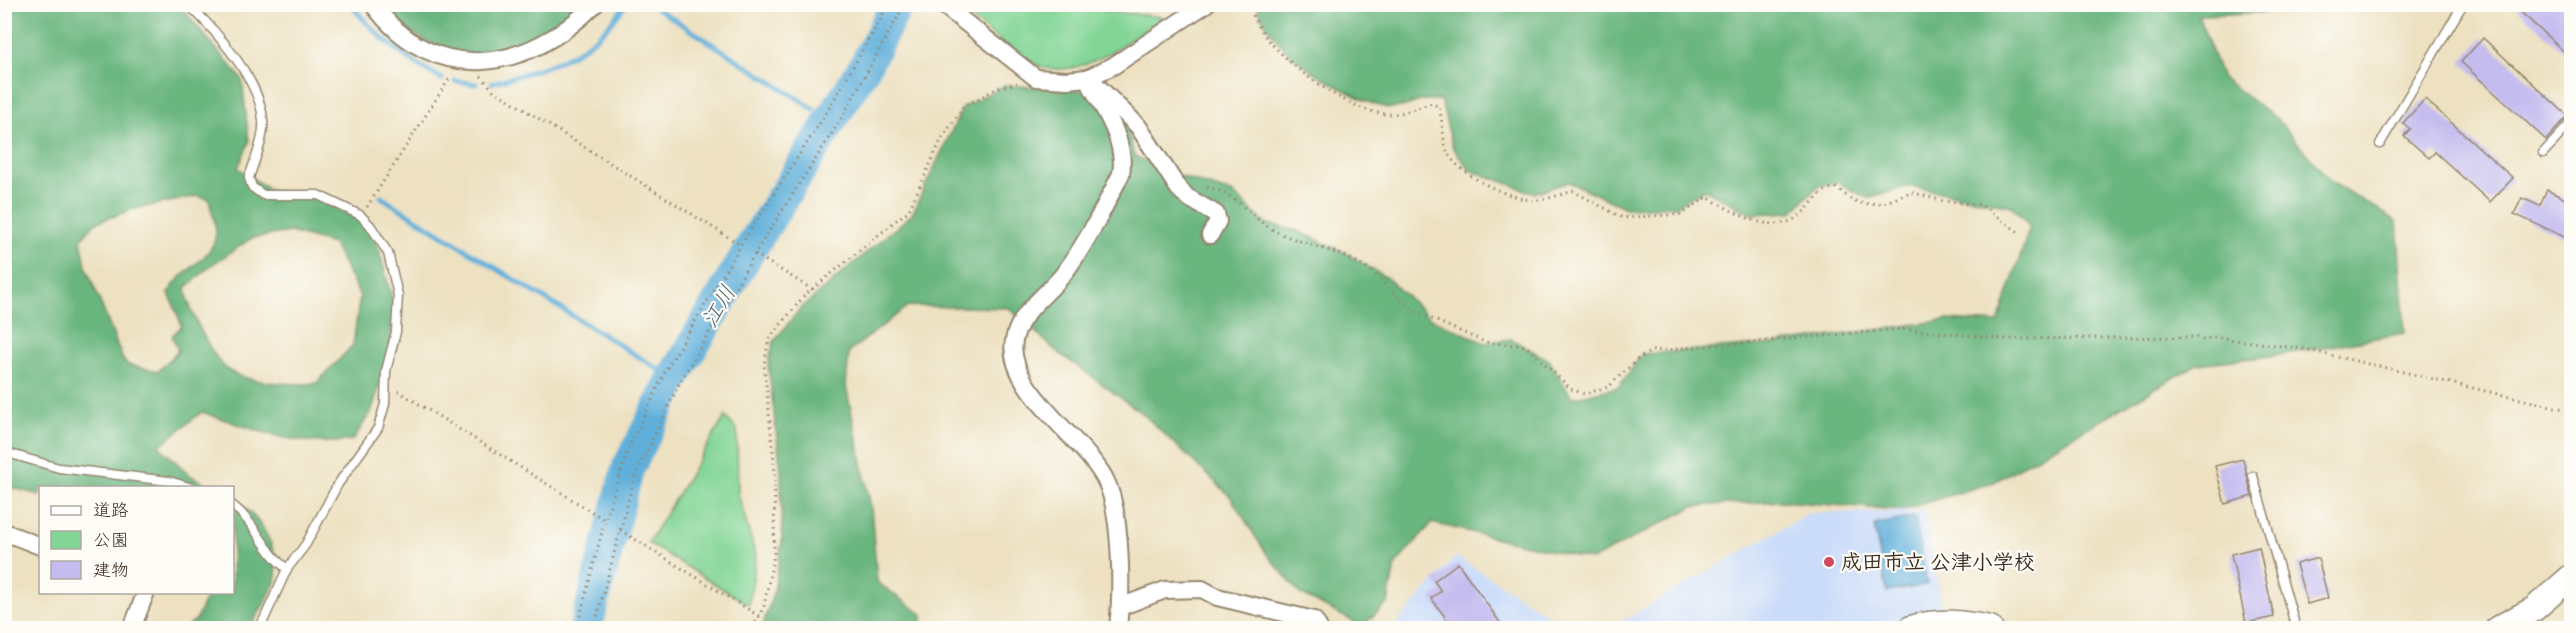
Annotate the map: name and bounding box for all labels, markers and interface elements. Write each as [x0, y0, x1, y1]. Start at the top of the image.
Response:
water label: 江川 [696, 280, 741, 332]
legend [39, 486, 234, 594]
text: 道路 [93, 499, 129, 521]
text: 公園 [93, 529, 129, 551]
place label: 成田市立 公津小学校 [1841, 549, 2035, 574]
marker: 成田市立 公津小学校 [1822, 555, 1836, 569]
text: 建物 [93, 559, 129, 581]

